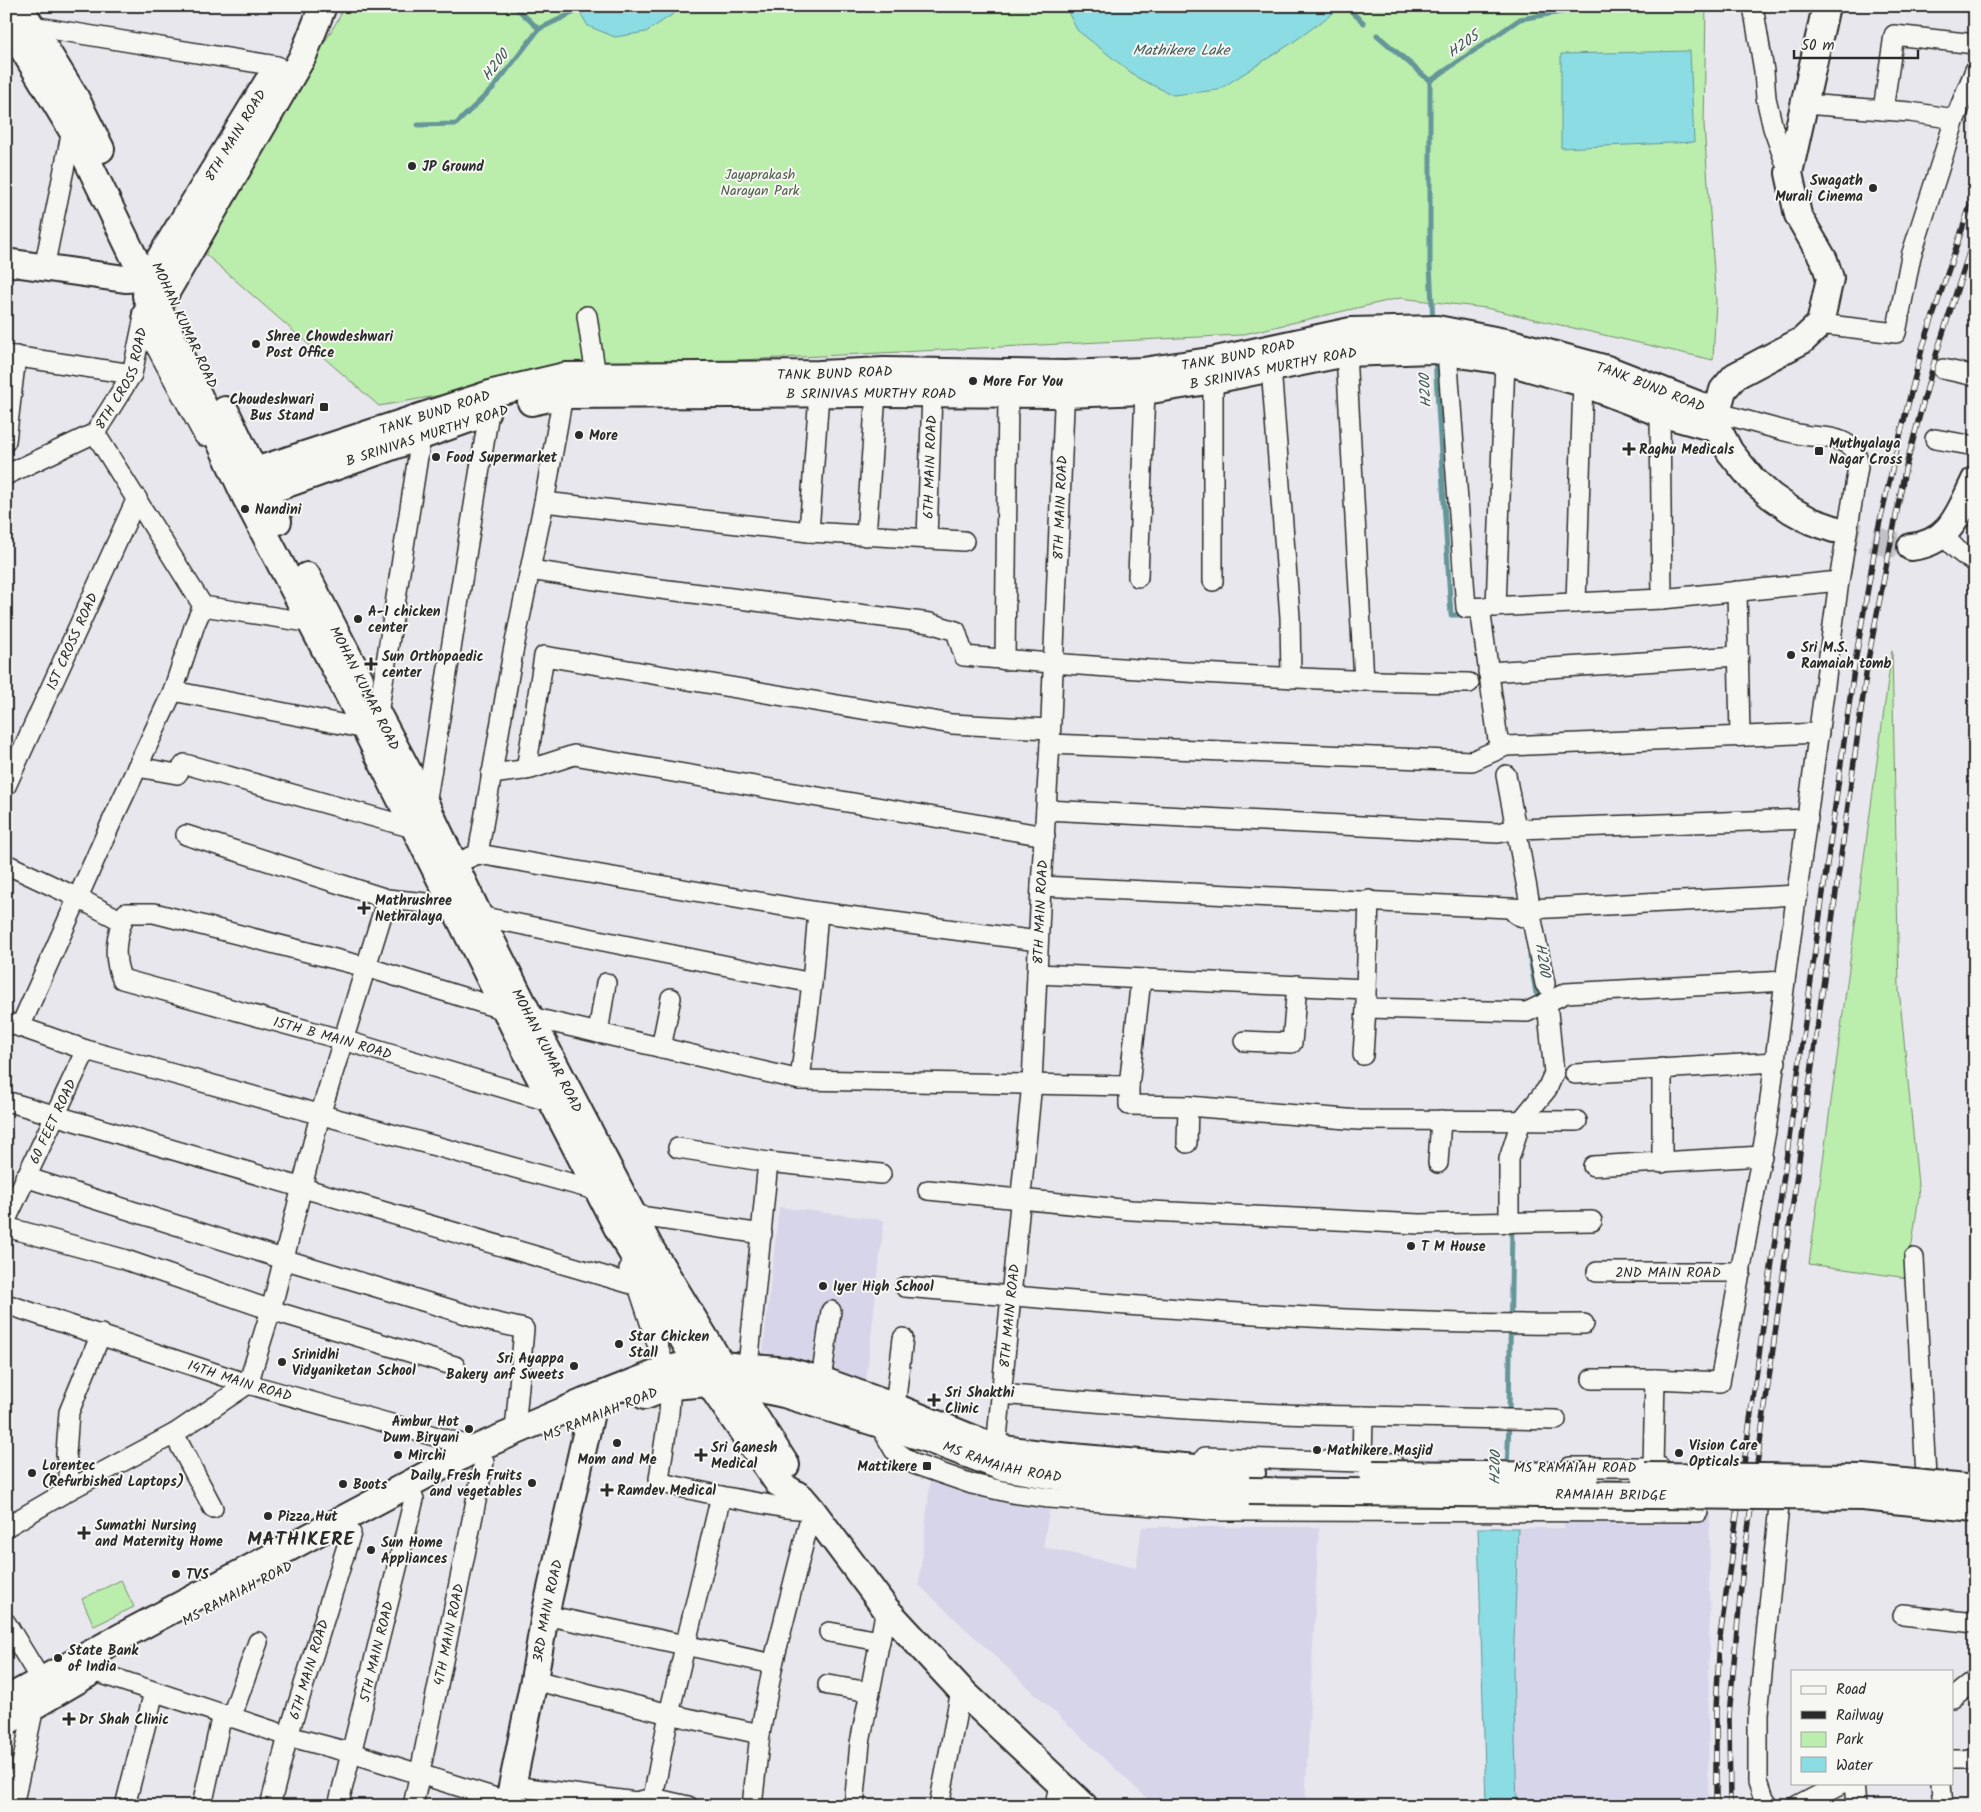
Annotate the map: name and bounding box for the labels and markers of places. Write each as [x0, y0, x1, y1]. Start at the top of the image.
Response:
place label: JP Ground [422, 156, 484, 178]
marker: JP Ground [406, 160, 418, 172]
place label: Swagath Murali Cinema [1775, 170, 1863, 208]
marker: Swagath Murali Cinema [1867, 182, 1879, 194]
place label: Shree Chowdeshwari Post Office [266, 326, 394, 364]
marker: Shree Chowdeshwari Post Office [250, 338, 262, 350]
place label: More For You [983, 371, 1063, 393]
marker: More For You [967, 375, 979, 387]
place label: Choudeshwari Bus Stand [230, 389, 314, 427]
marker: Choudeshwari Bus Stand [318, 401, 330, 413]
place label: More [589, 425, 618, 447]
marker: More [573, 429, 585, 441]
place label: Muthyalaya Nagar Cross [1829, 433, 1903, 471]
place label: Raghu Medicals [1639, 439, 1735, 461]
marker: Raghu Medicals [1623, 443, 1635, 455]
marker: Muthyalaya Nagar Cross [1813, 445, 1825, 457]
place label: Food Supermarket [446, 447, 558, 469]
marker: Food Supermarket [430, 451, 442, 463]
place label: Nandini [255, 499, 302, 521]
marker: Nandini [239, 503, 251, 515]
place label: A-1 chicken center [368, 601, 441, 639]
marker: A-1 chicken center [352, 613, 364, 625]
place label: Sri M.S. Ramaiah tomb [1801, 637, 1891, 675]
place label: Sun Orthopaedic center [382, 646, 484, 684]
marker: Sri M.S. Ramaiah tomb [1785, 649, 1797, 661]
marker: Sun Orthopaedic center [364, 657, 378, 671]
place label: Mathrushree Nethralaya [375, 890, 452, 928]
marker: Mathrushree Nethralaya [357, 901, 371, 915]
place label: T M House [1421, 1236, 1486, 1258]
marker: T M House [1405, 1240, 1417, 1252]
place label: Iyer High School [833, 1276, 934, 1298]
marker: Iyer High School [817, 1280, 829, 1292]
place label: Star Chicken Stall [629, 1326, 709, 1364]
marker: Star Chicken Stall [613, 1338, 625, 1350]
place label: Srinidhi Vidyaniketan School [292, 1344, 416, 1382]
place label: Sri Ayappa Bakery anf Sweets [446, 1348, 564, 1386]
marker: Srinidhi Vidyaniketan School [276, 1356, 288, 1368]
marker: Sri Ayappa Bakery anf Sweets [568, 1360, 580, 1372]
place label: Sri Shakthi Clinic [945, 1382, 1015, 1420]
marker: Sri Shakthi Clinic [927, 1393, 941, 1407]
place label: Ambur Hot Dum Biryani [383, 1411, 460, 1449]
marker: Ambur Hot Dum Biryani [463, 1423, 475, 1435]
place label: Vision Care Opticals [1689, 1435, 1758, 1473]
marker: Mom and Me [611, 1437, 623, 1449]
place label: Sri Ganesh Medical [711, 1437, 777, 1475]
place label: Mathikere Masjid [1327, 1440, 1433, 1462]
marker: Mathikere Masjid [1311, 1444, 1323, 1456]
place label: Mirchi [408, 1445, 446, 1467]
marker: Vision Care Opticals [1673, 1447, 1685, 1459]
marker: Mirchi [392, 1449, 404, 1461]
place label: Mom and Me [577, 1449, 657, 1471]
marker: Sri Ganesh Medical [695, 1449, 707, 1461]
place label: Lorentec (Refurbished Laptops) [42, 1455, 184, 1493]
place label: Mattikere [857, 1456, 917, 1478]
marker: Mattikere [921, 1460, 933, 1472]
place label: Daily Fresh Fruits and vegetables [410, 1465, 522, 1503]
marker: Lorentec (Refurbished Laptops) [26, 1467, 38, 1479]
place label: Boots [353, 1474, 388, 1496]
marker: Daily Fresh Fruits and vegetables [526, 1477, 538, 1489]
marker: Boots [337, 1478, 349, 1490]
place label: Ramdev Medical [617, 1480, 716, 1502]
marker: Ramdev Medical [601, 1484, 613, 1496]
place label: Pizza Hut [278, 1506, 338, 1528]
marker: Pizza Hut [262, 1510, 274, 1522]
place label: Sumathi Nursing and Maternity Home [95, 1515, 223, 1553]
marker: Sumathi Nursing and Maternity Home [77, 1526, 91, 1540]
place label: Sun Home Appliances [381, 1532, 448, 1570]
marker: Sun Home Appliances [365, 1544, 377, 1556]
place label: TVS [186, 1564, 209, 1586]
marker: TVS [170, 1568, 182, 1580]
place label: State Bank of India [68, 1640, 139, 1678]
marker: State Bank of India [52, 1652, 64, 1664]
place label: Dr Shah Clinic [79, 1709, 169, 1731]
marker: Dr Shah Clinic [63, 1713, 75, 1725]

